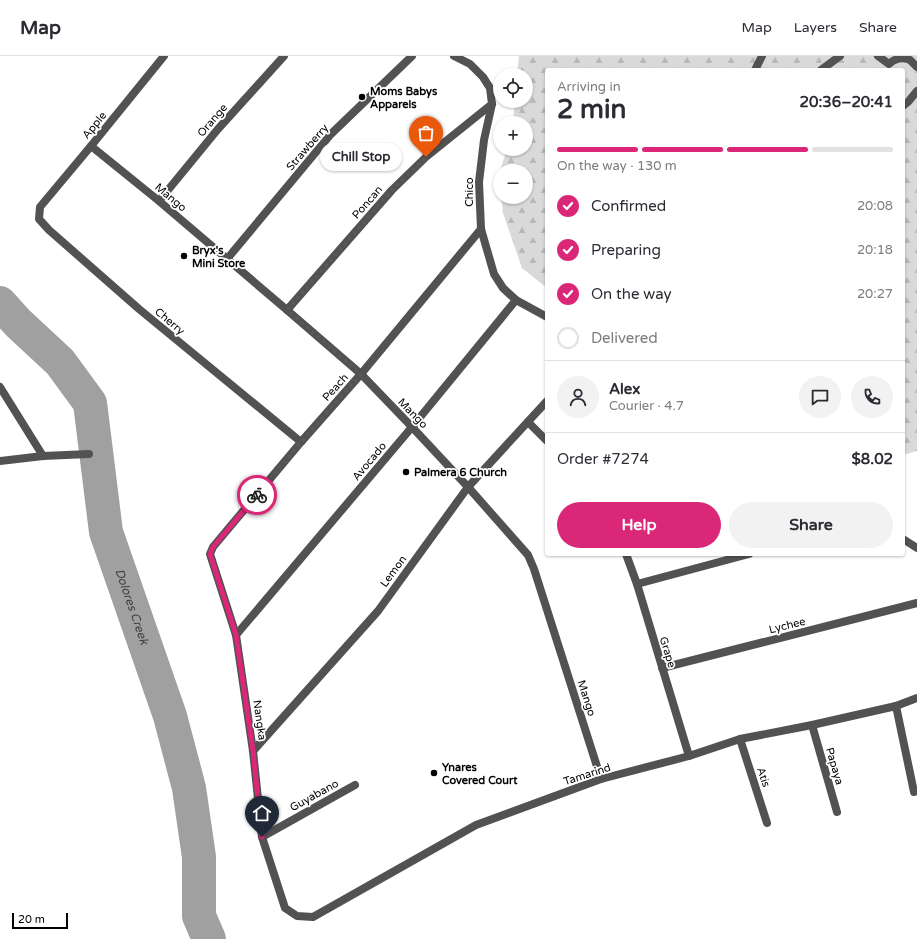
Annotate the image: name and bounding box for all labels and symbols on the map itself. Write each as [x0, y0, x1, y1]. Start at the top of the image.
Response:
place label: Moms Babys Apparels [370, 85, 438, 112]
marker: Moms Babys Apparels [357, 92, 367, 102]
street label: Orange [195, 101, 230, 139]
street label: Apple [80, 109, 109, 141]
pin [409, 116, 443, 157]
street label: Strawberry [284, 121, 331, 173]
callout: Chill Stop [320, 143, 402, 171]
street label: Chico [463, 177, 476, 207]
street label: Mango [152, 180, 189, 214]
street label: Poncan [350, 183, 385, 221]
place label: Bryx's Mini Store [192, 244, 246, 270]
marker: Bryx's Mini Store [179, 251, 189, 261]
street label: Cherry [152, 305, 187, 338]
street label: Peach [320, 371, 351, 404]
street label: Mango [395, 395, 430, 431]
street label: Avocado [350, 439, 389, 483]
place label: Palmera 6 Church [414, 466, 507, 479]
marker: Palmera 6 Church [401, 467, 411, 477]
courier [237, 475, 277, 515]
street label: Lemon [378, 553, 409, 590]
water label: Dolores Creek [112, 567, 152, 648]
street label: Lychee [768, 615, 807, 636]
street label: Grape [657, 635, 678, 669]
street label: Mango [575, 678, 599, 718]
street label: Nangka [250, 699, 269, 741]
street label: Papaya [823, 746, 846, 786]
place label: Ynares Covered Court [442, 761, 518, 787]
street label: Tamarind [562, 761, 612, 788]
street label: Atis [754, 766, 773, 789]
marker: Ynares Covered Court [429, 768, 439, 778]
street label: Guyabano [288, 777, 341, 814]
pin [245, 796, 279, 837]
scale bar [12, 911, 68, 930]

